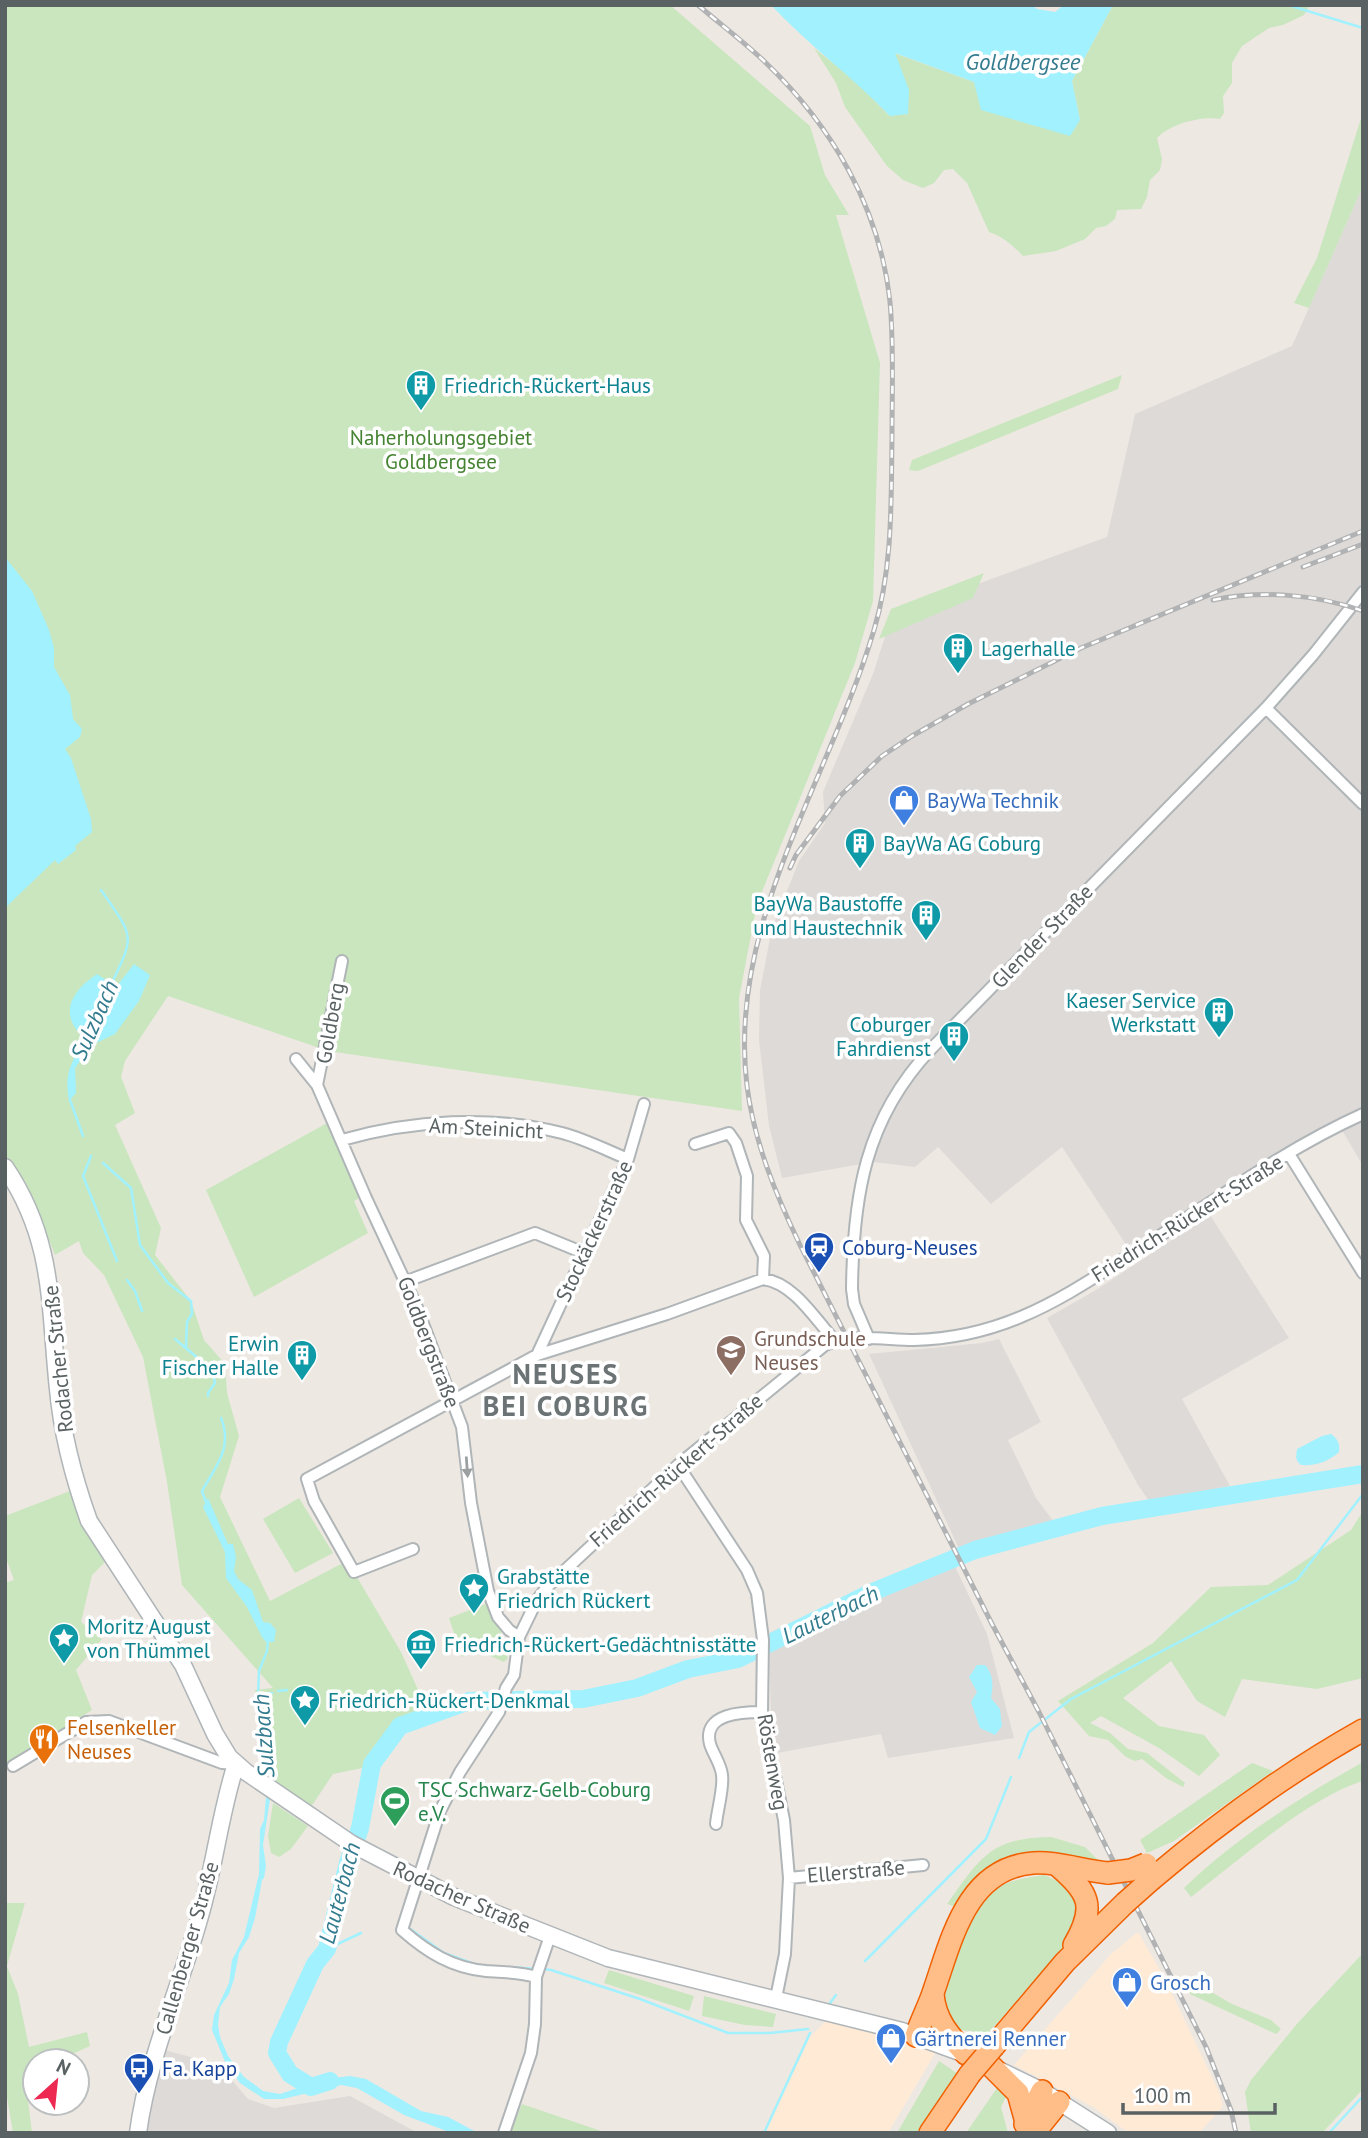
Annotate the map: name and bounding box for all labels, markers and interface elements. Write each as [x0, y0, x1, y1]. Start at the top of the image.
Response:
water label: Goldbergsee [965, 47, 1081, 76]
building icon: Friedrich-Rückert-Haus [404, 368, 438, 412]
place label: Friedrich-Rückert-Haus [444, 372, 651, 399]
park label: Naherholungsgebiet Goldbergsee [350, 424, 532, 475]
building icon: Lagerhalle [941, 631, 975, 675]
place label: Lagerhalle [981, 635, 1076, 662]
shop icon: BayWa Technik [887, 783, 921, 827]
place label: BayWa Technik [927, 787, 1059, 814]
building icon: BayWa AG Coburg [843, 826, 877, 870]
place label: BayWa AG Coburg [883, 830, 1041, 857]
street label: Glender Straße [985, 878, 1099, 994]
place label: BayWa Baustoffe und Haustechnik [753, 890, 903, 941]
building icon: BayWa Baustoffe und Haustechnik [909, 898, 943, 942]
water label: Sulzbach [64, 976, 124, 1064]
street label: Goldberg [310, 980, 350, 1066]
place label: Kaeser Service Werkstatt [1066, 987, 1196, 1038]
building icon: Kaeser Service Werkstatt [1202, 995, 1236, 1039]
place label: Coburger Fahrdienst [836, 1011, 931, 1062]
building icon: Coburger Fahrdienst [937, 1019, 971, 1063]
street label: Am Steinicht [428, 1112, 544, 1144]
street label: Friedrich-Rückert-Straße [1086, 1148, 1288, 1288]
street label: Stockäckerstraße [549, 1156, 639, 1306]
station icon: Coburg-Neuses [802, 1230, 836, 1274]
place label: Coburg-Neuses [842, 1234, 978, 1261]
street label: Goldbergstraße [392, 1272, 466, 1412]
street label: Rodacher Straße [37, 1284, 79, 1434]
place label: Grundschule Neuses [754, 1325, 866, 1376]
place label: Erwin Fischer Halle [162, 1330, 279, 1381]
school or university icon: Grundschule Neuses [714, 1333, 748, 1377]
building icon: Erwin Fischer Halle [285, 1338, 319, 1382]
district label: NEUSES BEI COBURG [483, 1355, 649, 1424]
street label: Friedrich-Rückert-Straße [584, 1387, 768, 1553]
one-way arrow [461, 1456, 472, 1478]
place label: Grabstätte Friedrich Rückert [497, 1563, 650, 1614]
place icon: Grabstätte Friedrich Rückert [457, 1571, 491, 1615]
water label: Lauterbach [777, 1578, 883, 1650]
place label: Moritz August von Thümmel [87, 1613, 211, 1664]
place icon: Moritz August von Thümmel [47, 1621, 81, 1665]
museum icon: Friedrich-Rückert-Gedächtnisstätte [404, 1627, 438, 1671]
place label: Friedrich-Rückert-Gedächtnisstätte [444, 1631, 757, 1658]
place icon: Friedrich-Rückert-Denkmal [288, 1683, 322, 1727]
place label: Friedrich-Rückert-Denkmal [328, 1687, 570, 1714]
water label: Sulzbach [246, 1693, 280, 1779]
street label: Röstenweg [751, 1712, 795, 1812]
place label: Felsenkeller Neuses [67, 1714, 176, 1765]
restaurant icon: Felsenkeller Neuses [27, 1722, 61, 1766]
place label: TSC Schwarz-Gelb-Coburg e.V. [418, 1776, 651, 1827]
sports icon: TSC Schwarz-Gelb-Coburg e.V. [378, 1784, 412, 1828]
water label: Lauterbach [312, 1839, 366, 1947]
street label: Ellerstraße [806, 1853, 906, 1889]
street label: Rodacher Straße [389, 1855, 535, 1939]
street label: Callenberger Straße [149, 1858, 225, 2038]
shop icon: Grosch [1110, 1965, 1144, 2009]
place label: Grosch [1150, 1969, 1211, 1996]
shop icon: Gärtnerei Renner [874, 2021, 908, 2065]
place label: Gärtnerei Renner [914, 2025, 1066, 2052]
north arrow [21, 2047, 91, 2117]
bus stop icon: Fa. Kapp [122, 2051, 156, 2095]
text: N [53, 2053, 75, 2080]
place label: Fa. Kapp [162, 2055, 237, 2082]
scale bar [1123, 2072, 1275, 2116]
text: 100 m [1134, 2082, 1191, 2109]

